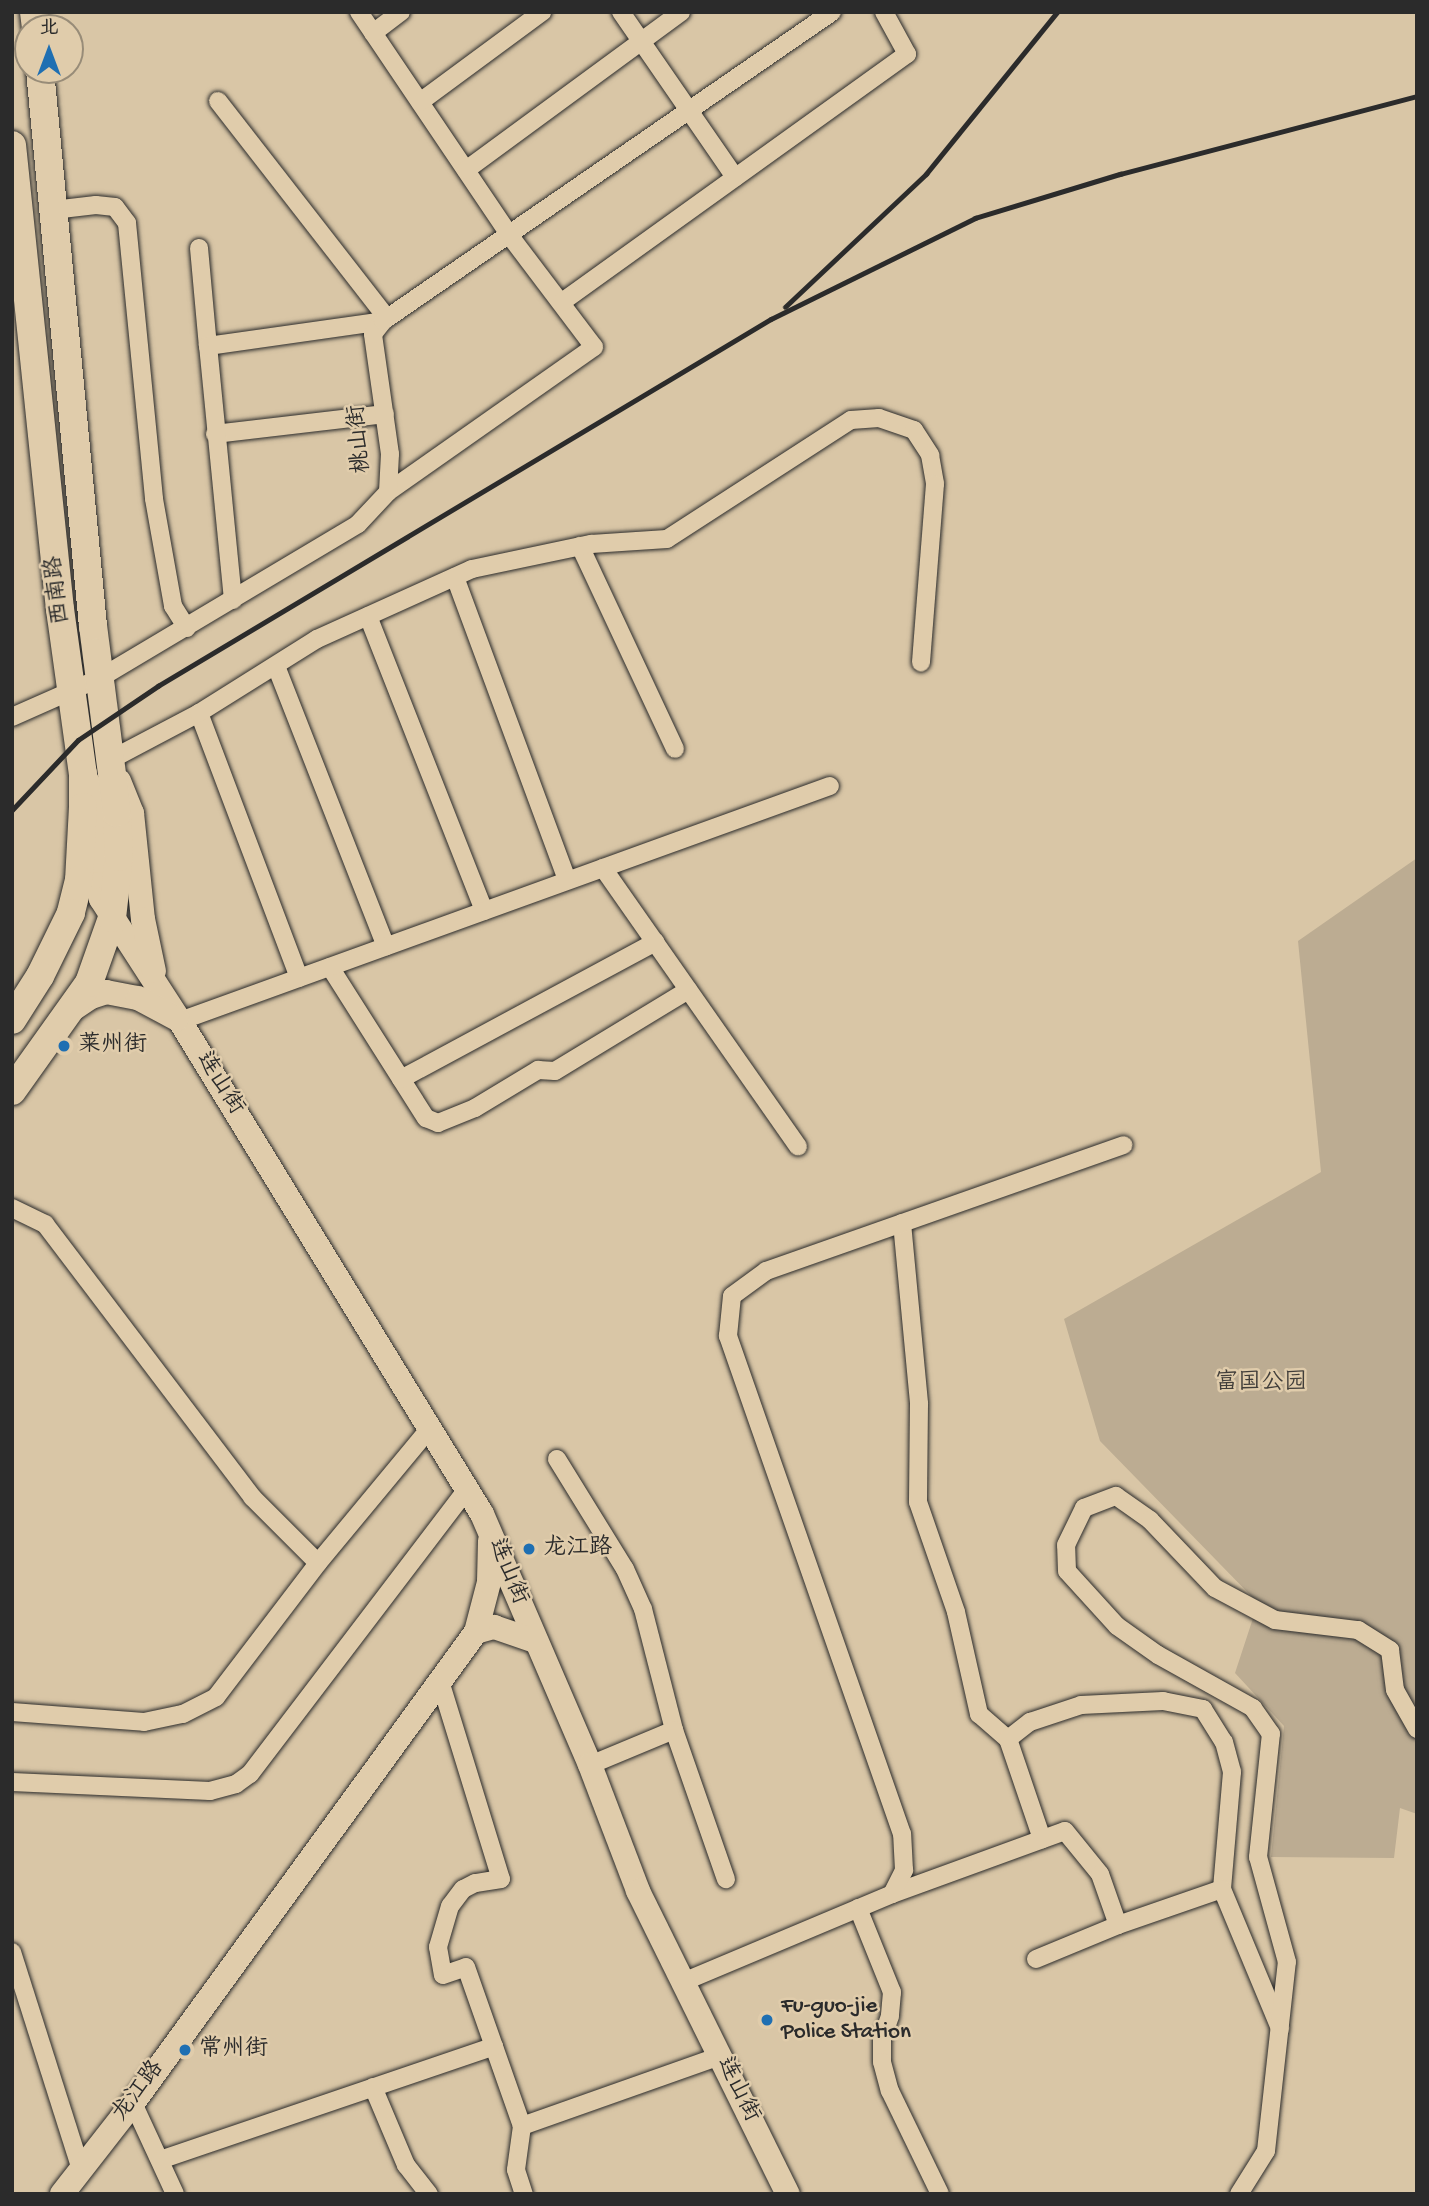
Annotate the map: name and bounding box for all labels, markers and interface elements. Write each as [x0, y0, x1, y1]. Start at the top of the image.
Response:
north arrow [14, 14, 84, 84]
text: 北 [39, 18, 59, 41]
street label: 桃山街 [344, 403, 378, 475]
street label: 西南路 [41, 554, 77, 626]
place label: 莱州街 [78, 1032, 147, 1060]
marker: 莱州街 [56, 1038, 72, 1054]
street label: 连山街 [189, 1047, 249, 1121]
park label: 富国公园 [1215, 1370, 1307, 1398]
street label: 连山街 [481, 1535, 533, 1609]
place label: 龙江路 [543, 1535, 612, 1563]
marker: 龙江路 [521, 1541, 537, 1557]
place label: Fu-guo-jie Police Station [781, 1993, 911, 2047]
marker: Fu-guo-jie Police Station [759, 2012, 775, 2028]
place label: 常州街 [199, 2036, 268, 2064]
marker: 常州街 [177, 2042, 193, 2058]
street label: 连山街 [709, 2053, 765, 2127]
street label: 龙江路 [107, 2056, 171, 2128]

